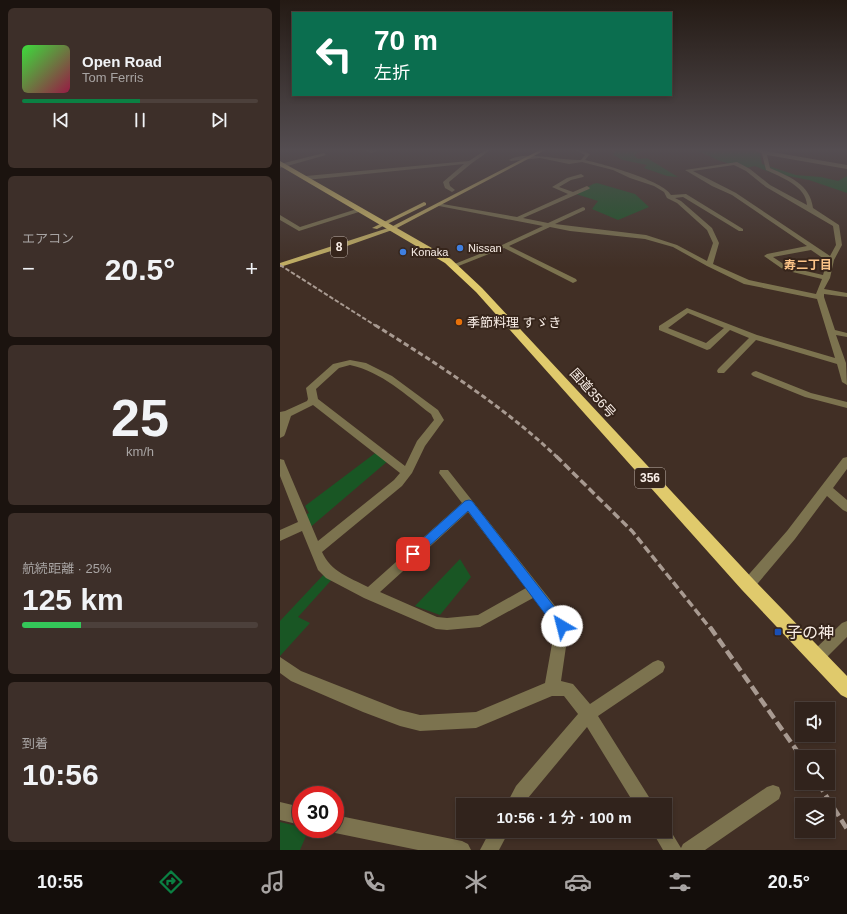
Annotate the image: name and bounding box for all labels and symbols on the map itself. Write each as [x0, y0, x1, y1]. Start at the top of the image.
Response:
road number: 8 [331, 237, 347, 257]
place label: Nissan [468, 242, 502, 254]
marker: Nissan [455, 243, 465, 253]
place label: Konaka [411, 246, 449, 258]
marker: Konaka [398, 247, 408, 257]
district label: 寿二丁目 [784, 258, 832, 272]
place label: 季節料理 すゞき [467, 315, 562, 330]
marker: 季節料理 すゞき [454, 317, 464, 327]
street label: 国道356号 [567, 365, 619, 421]
road number: 356 [635, 468, 665, 488]
pin [396, 537, 430, 571]
position arrow [541, 605, 583, 647]
place label: 子の神 [786, 624, 834, 641]
marker: 子の神 [773, 627, 783, 637]
speed limit sign: 30 [292, 786, 344, 838]

